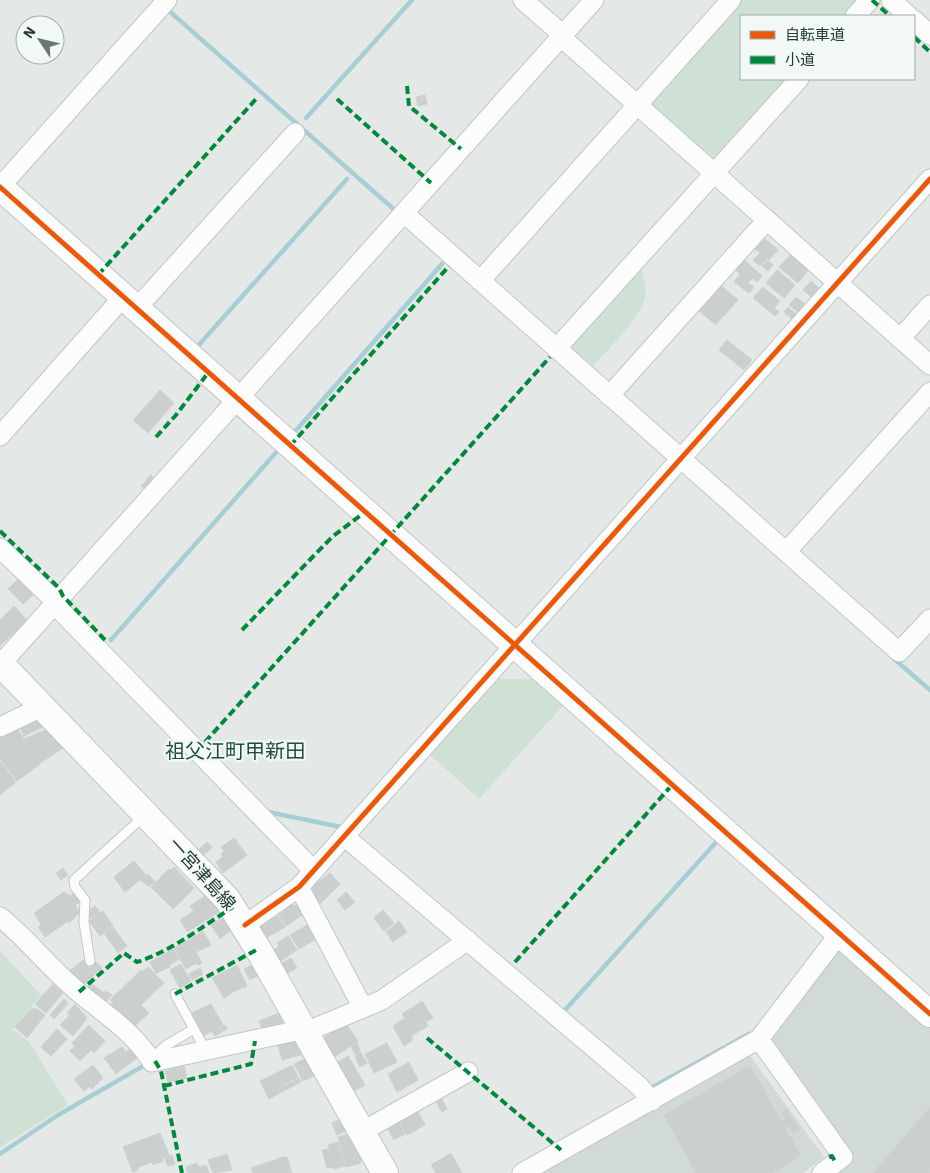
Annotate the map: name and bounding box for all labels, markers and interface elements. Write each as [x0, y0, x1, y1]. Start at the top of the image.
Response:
north arrow [15, 15, 65, 65]
legend [740, 15, 915, 80]
text: N [19, 23, 40, 42]
text: 自転車道 [785, 25, 845, 44]
text: 小道 [785, 50, 815, 69]
district label: 祖父江町甲新田 [165, 737, 305, 764]
street label: 一宮津島線 [164, 833, 241, 915]

